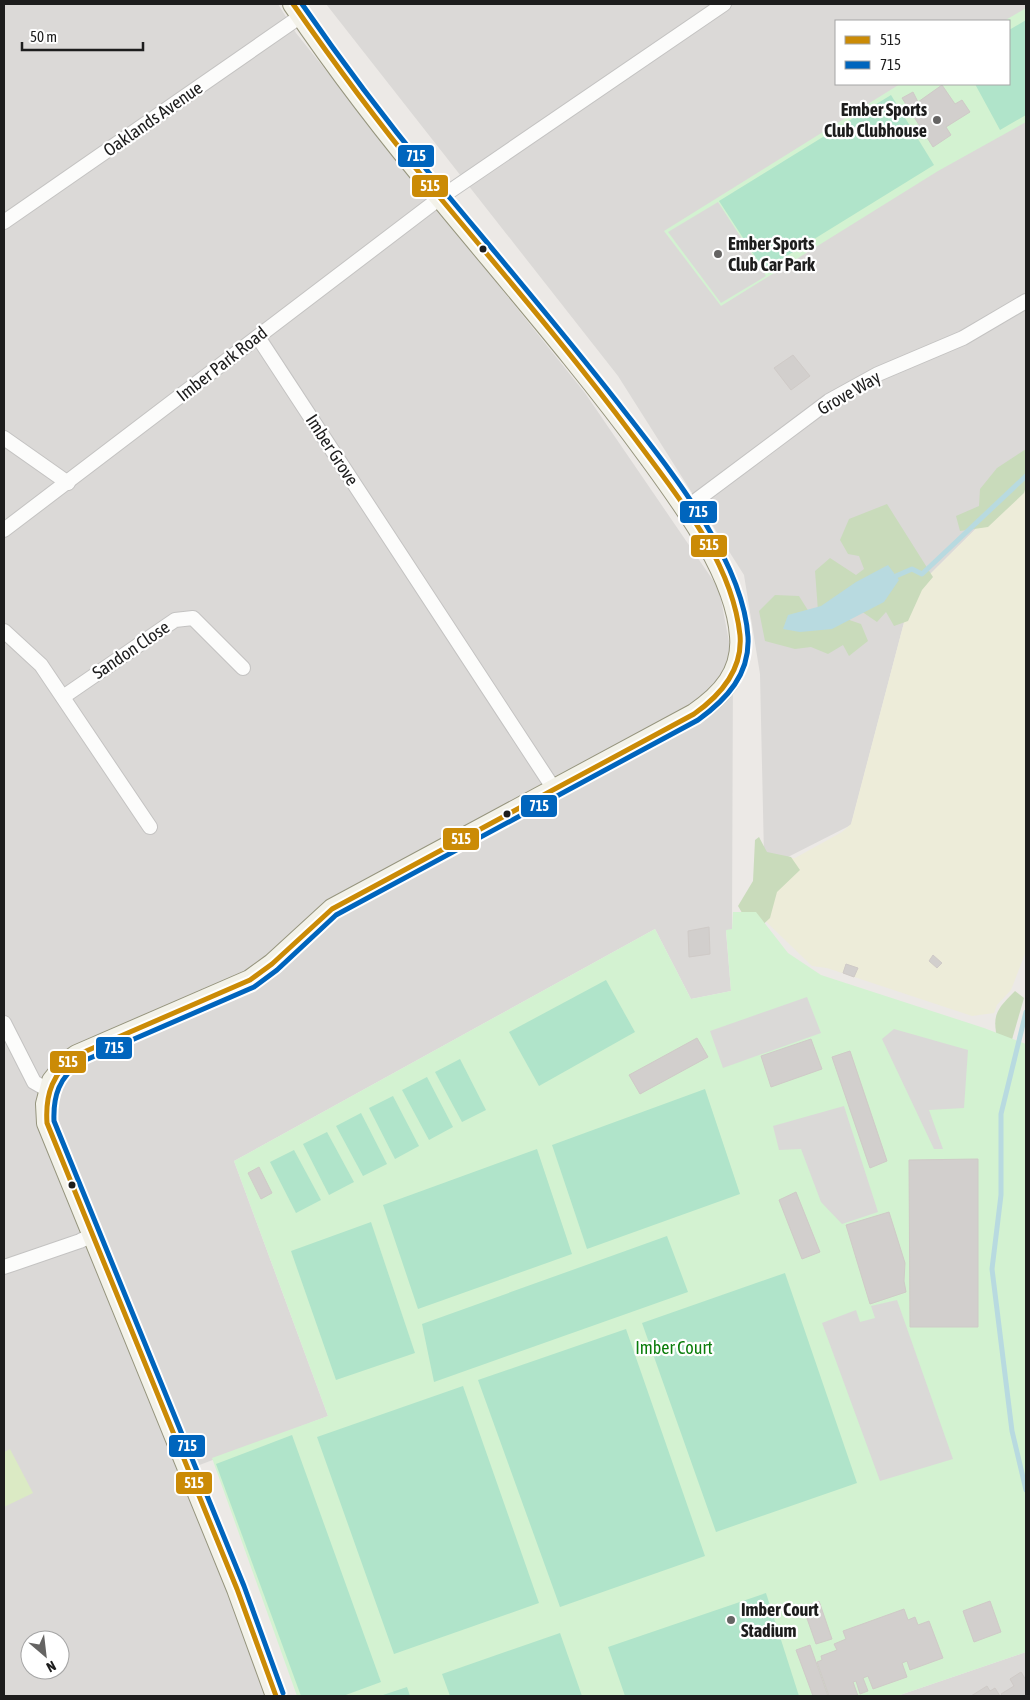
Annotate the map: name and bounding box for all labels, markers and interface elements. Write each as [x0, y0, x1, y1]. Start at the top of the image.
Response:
scale bar [22, 20, 144, 52]
legend [835, 20, 1010, 85]
text: 50 m [30, 28, 57, 45]
text: 515 [880, 31, 901, 48]
text: 715 [880, 56, 901, 73]
street label: Oaklands Avenue [99, 77, 206, 160]
place label: Ember Sports Club Clubhouse [824, 99, 928, 141]
marker: Ember Sports Club Clubhouse [931, 114, 943, 126]
line badge: 715 [397, 144, 435, 168]
text: 715 [406, 148, 426, 164]
line badge: 515 [411, 174, 449, 198]
text: 515 [420, 178, 440, 194]
place label: Ember Sports Club Car Park [728, 233, 816, 275]
unlabelled marker [478, 244, 488, 254]
marker: Ember Sports Club Car Park [712, 248, 724, 260]
street label: Imber Park Road [172, 322, 271, 405]
street label: Grove Way [813, 366, 884, 419]
street label: Imber Grove [302, 410, 363, 489]
line badge: 715 [679, 500, 718, 524]
text: 715 [688, 504, 708, 520]
line badge: 515 [690, 534, 728, 558]
text: 515 [699, 537, 719, 553]
street label: Sandon Close [88, 616, 173, 683]
line badge: 715 [520, 794, 558, 818]
text: 715 [529, 798, 549, 814]
unlabelled marker [502, 809, 512, 819]
line badge: 515 [442, 827, 480, 851]
text: 515 [451, 831, 471, 847]
line badge: 715 [95, 1036, 133, 1060]
text: 715 [104, 1040, 124, 1056]
line badge: 515 [49, 1050, 87, 1074]
text: 515 [58, 1054, 78, 1070]
unlabelled marker [67, 1180, 77, 1190]
park label: Imber Court [635, 1337, 713, 1358]
line badge: 715 [168, 1434, 206, 1458]
text: 715 [177, 1438, 197, 1454]
line badge: 515 [175, 1471, 213, 1495]
text: 515 [184, 1475, 204, 1491]
place label: Imber Court Stadium [741, 1599, 819, 1641]
marker: Imber Court Stadium [725, 1614, 737, 1626]
north arrow [20, 1630, 70, 1680]
text: N [44, 1657, 59, 1675]

